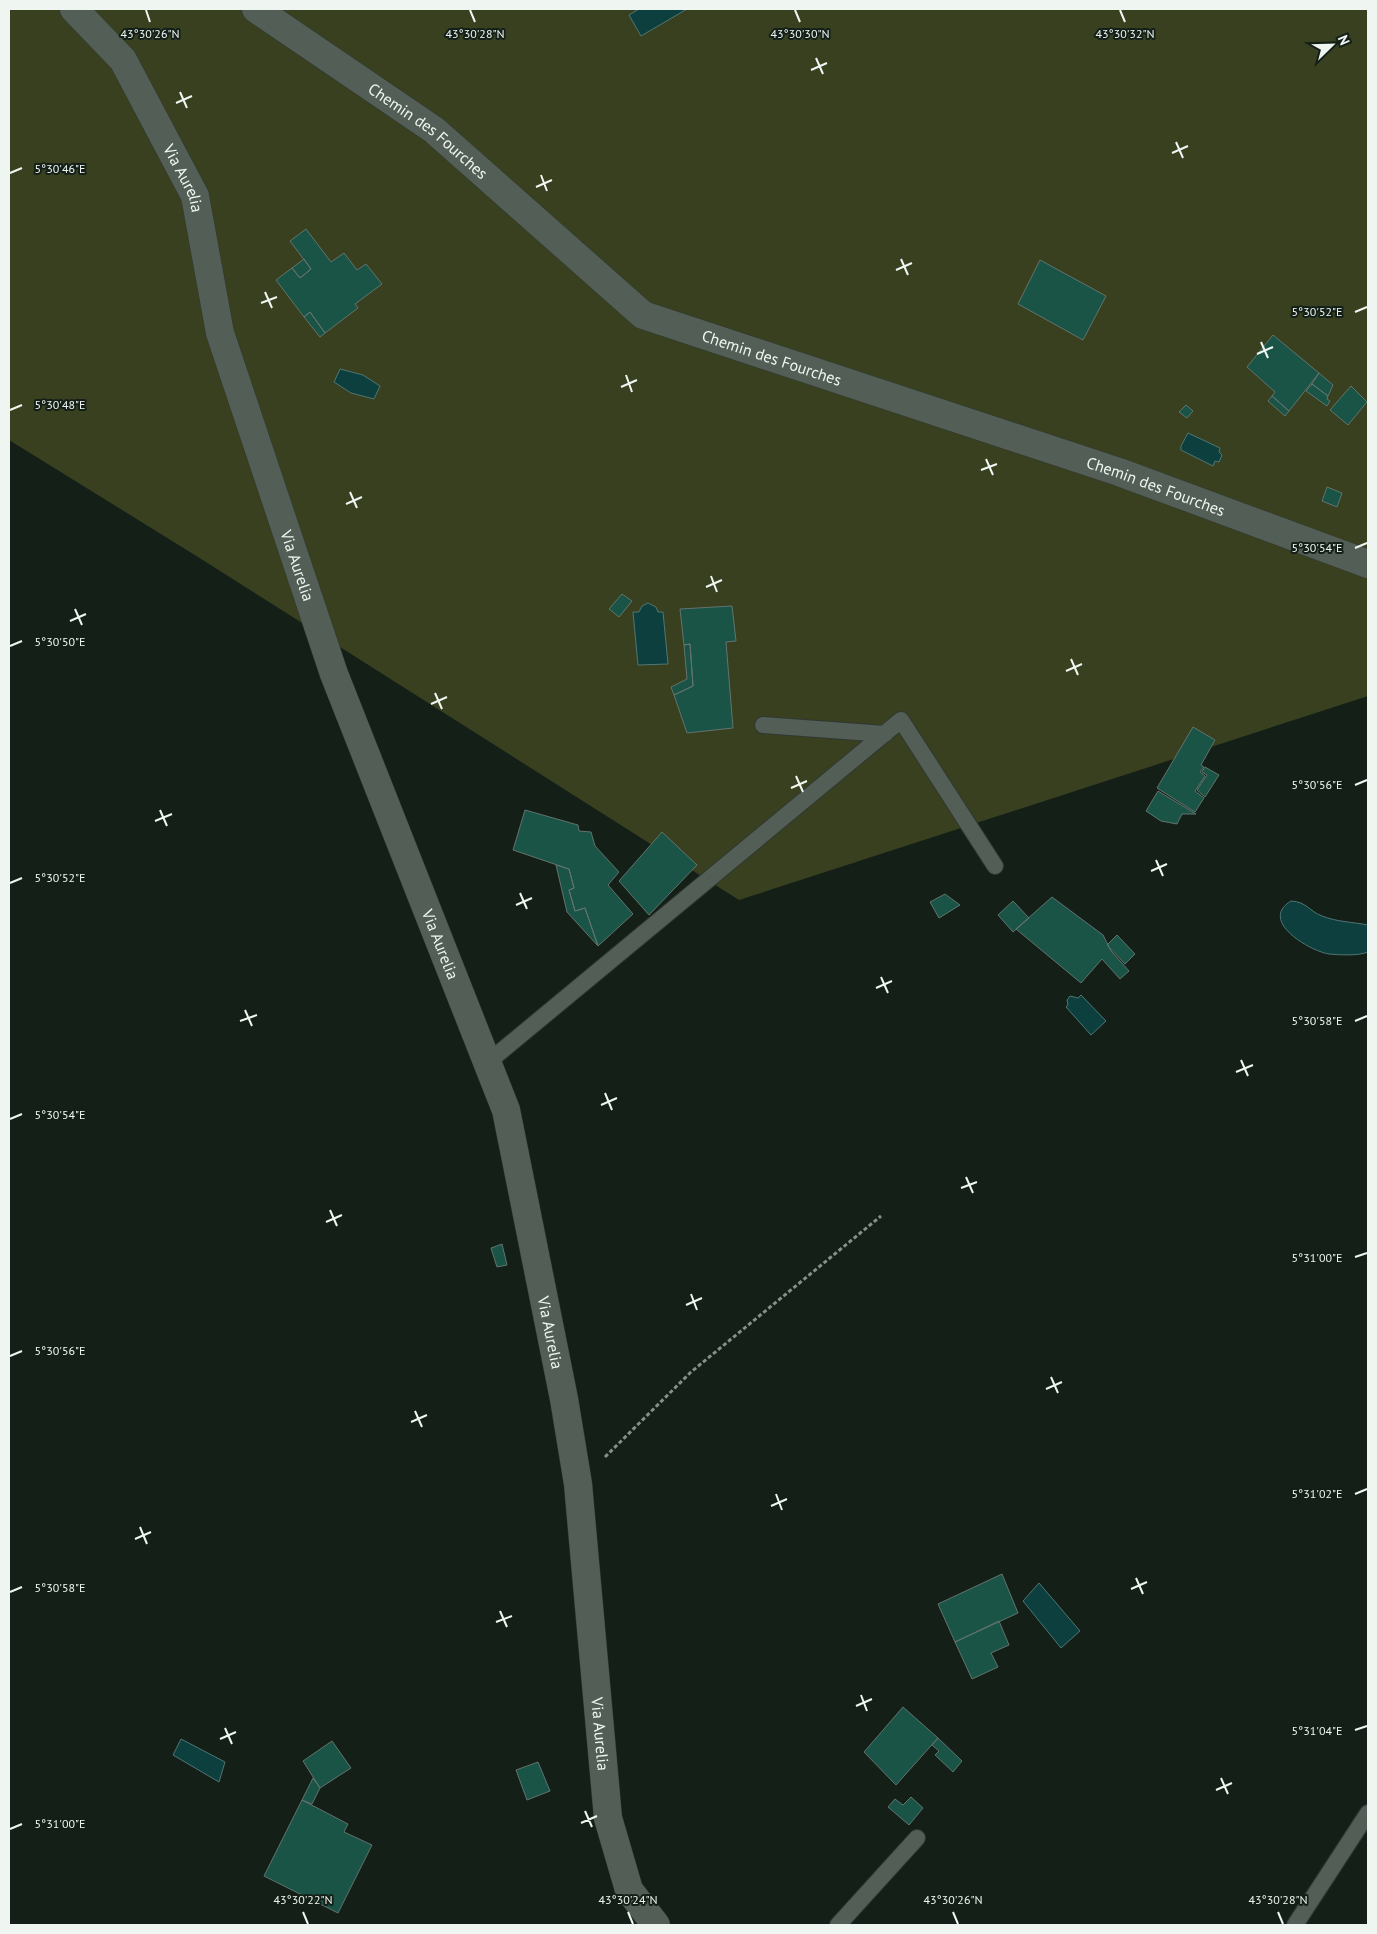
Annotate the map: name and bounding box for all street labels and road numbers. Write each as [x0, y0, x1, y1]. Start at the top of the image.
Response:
street label: Chemin des Fourches [365, 78, 492, 183]
street label: Via Aurelia [159, 140, 208, 214]
street label: Chemin des Fourches [699, 325, 845, 390]
street label: Chemin des Fourches [1084, 452, 1228, 520]
street label: Via Aurelia [276, 526, 319, 604]
street label: Via Aurelia [417, 905, 463, 982]
street label: Via Aurelia [533, 1293, 568, 1370]
street label: Via Aurelia [587, 1695, 614, 1772]

